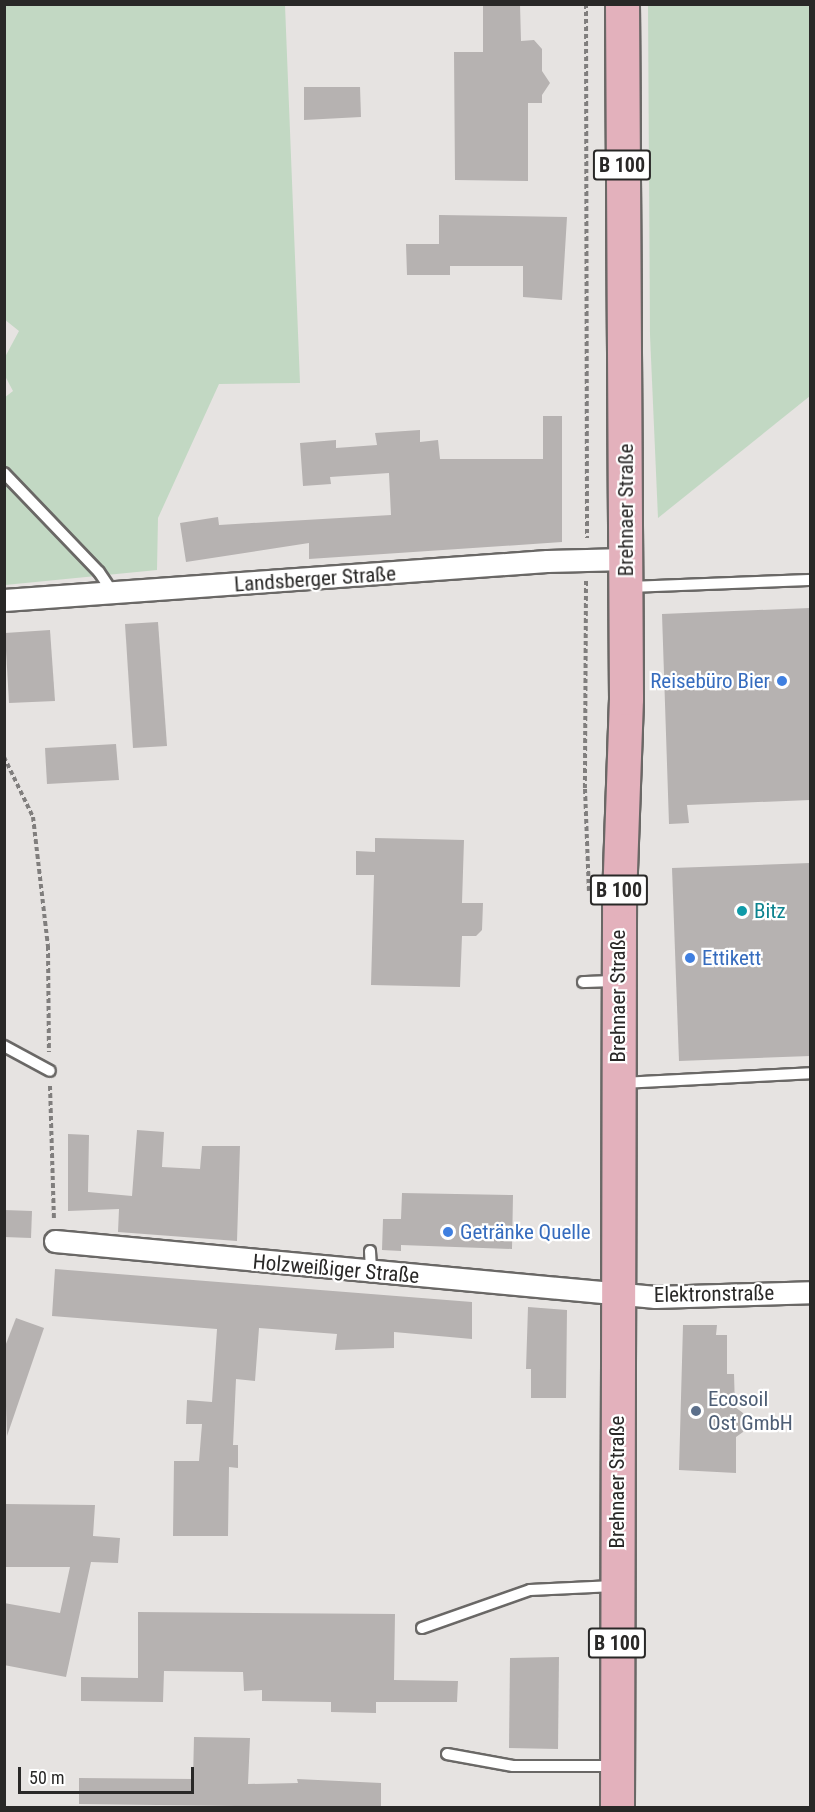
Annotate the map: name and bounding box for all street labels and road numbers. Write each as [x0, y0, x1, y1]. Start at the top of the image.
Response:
road number: B 100 [592, 148, 652, 182]
street label: Brehnaer Straße [613, 444, 639, 576]
street label: Landsberger Straße [233, 561, 397, 597]
road number: B 100 [589, 873, 649, 907]
street label: Brehnaer Straße [605, 930, 631, 1062]
street label: Holzweißiger Straße [252, 1249, 420, 1289]
street label: Elektronstraße [654, 1280, 774, 1308]
street label: Brehnaer Straße [604, 1416, 630, 1548]
road number: B 100 [587, 1626, 647, 1660]

